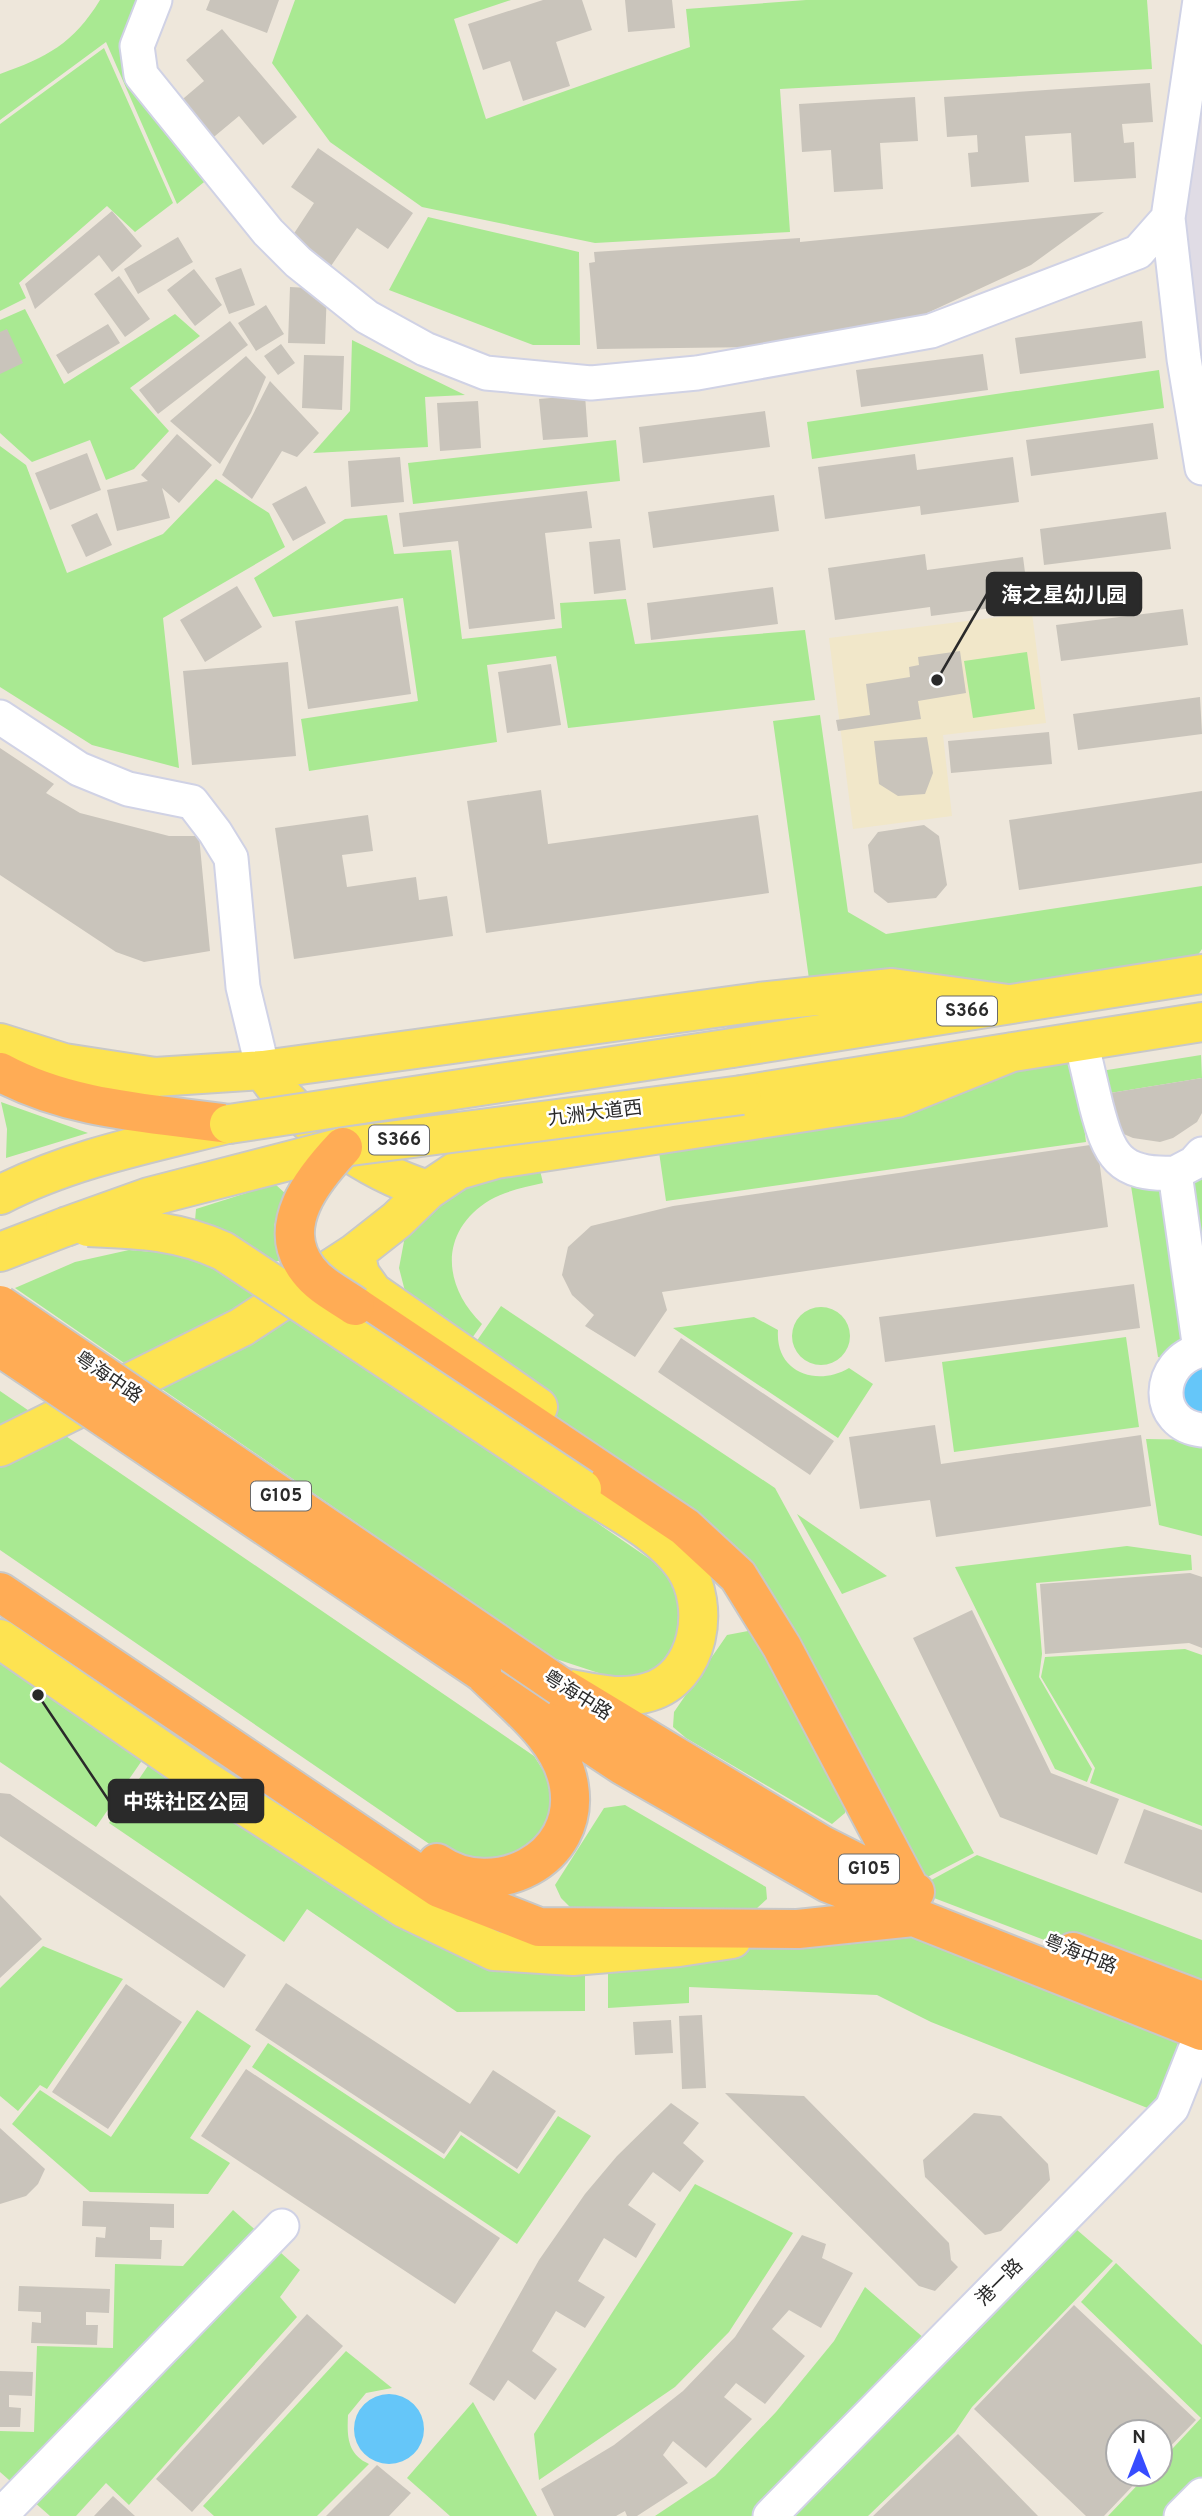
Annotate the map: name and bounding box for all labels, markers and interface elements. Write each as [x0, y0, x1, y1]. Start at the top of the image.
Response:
callout: 海之星幼儿园 [987, 573, 1141, 615]
text: 海之星幼儿园 [1001, 583, 1127, 610]
road number: S366 [937, 996, 997, 1026]
street label: 九洲大道西 [546, 1096, 644, 1132]
road number: S366 [369, 1126, 429, 1154]
street label: 粤海中路 [70, 1347, 146, 1409]
road number: G105 [251, 1482, 311, 1511]
street label: 粤海中路 [538, 1666, 616, 1726]
callout: 中珠社区公园 [109, 1780, 263, 1822]
text: 中珠社区公园 [123, 1790, 249, 1817]
road number: G105 [839, 1854, 899, 1884]
street label: 粤海中路 [1040, 1930, 1120, 1980]
street label: 港一路 [971, 2254, 1029, 2312]
north arrow [1104, 2418, 1174, 2488]
text: N [1132, 2426, 1146, 2450]

